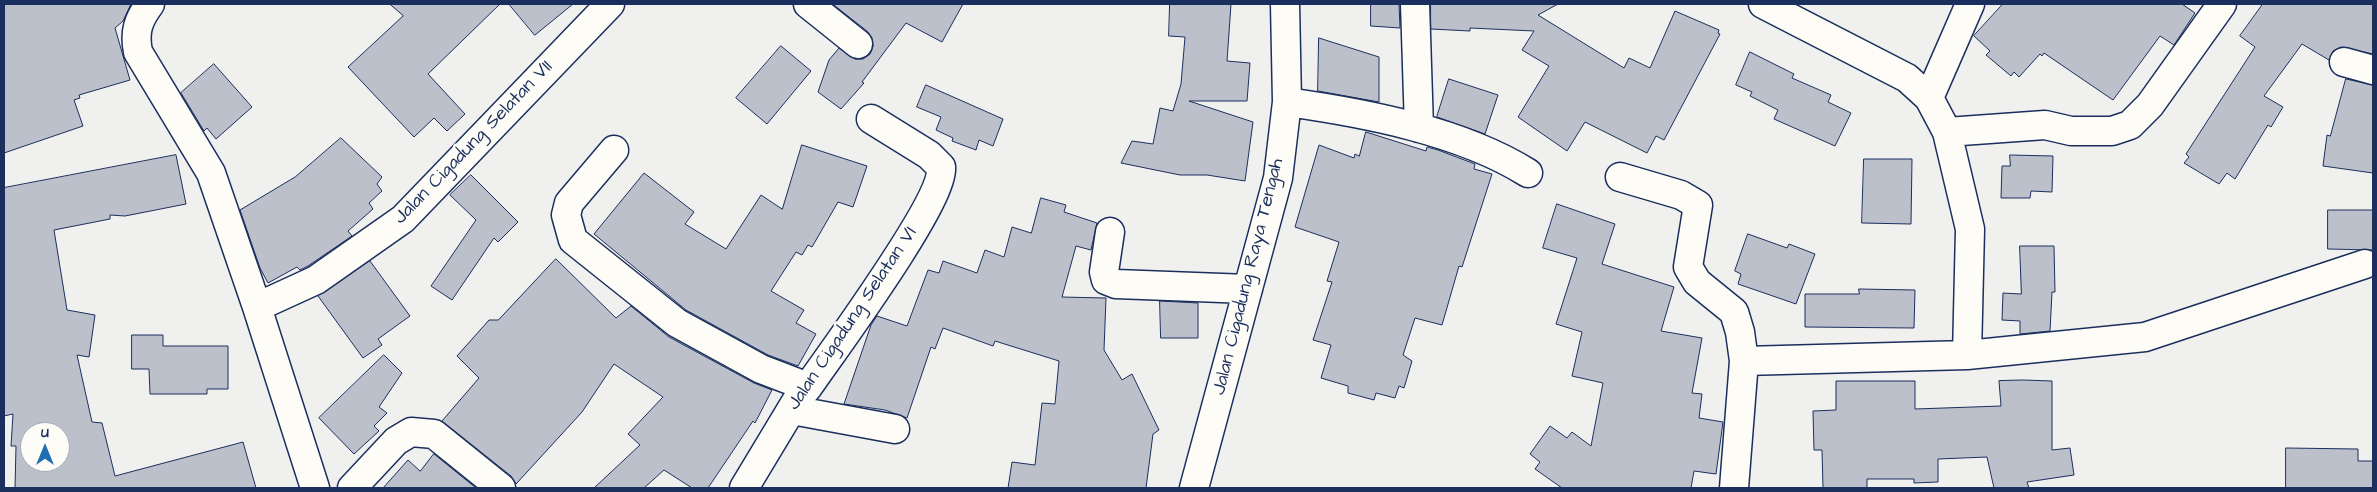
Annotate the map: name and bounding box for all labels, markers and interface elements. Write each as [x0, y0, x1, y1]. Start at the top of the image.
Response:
street label: Jalan Cigadung Selatan VII [390, 56, 558, 230]
street label: Jalan Cigadung Raya Tengah [1209, 156, 1289, 398]
street label: Jalan Cigadung Selatan VI [783, 223, 923, 415]
north arrow [20, 422, 70, 472]
text: U [41, 423, 49, 443]

